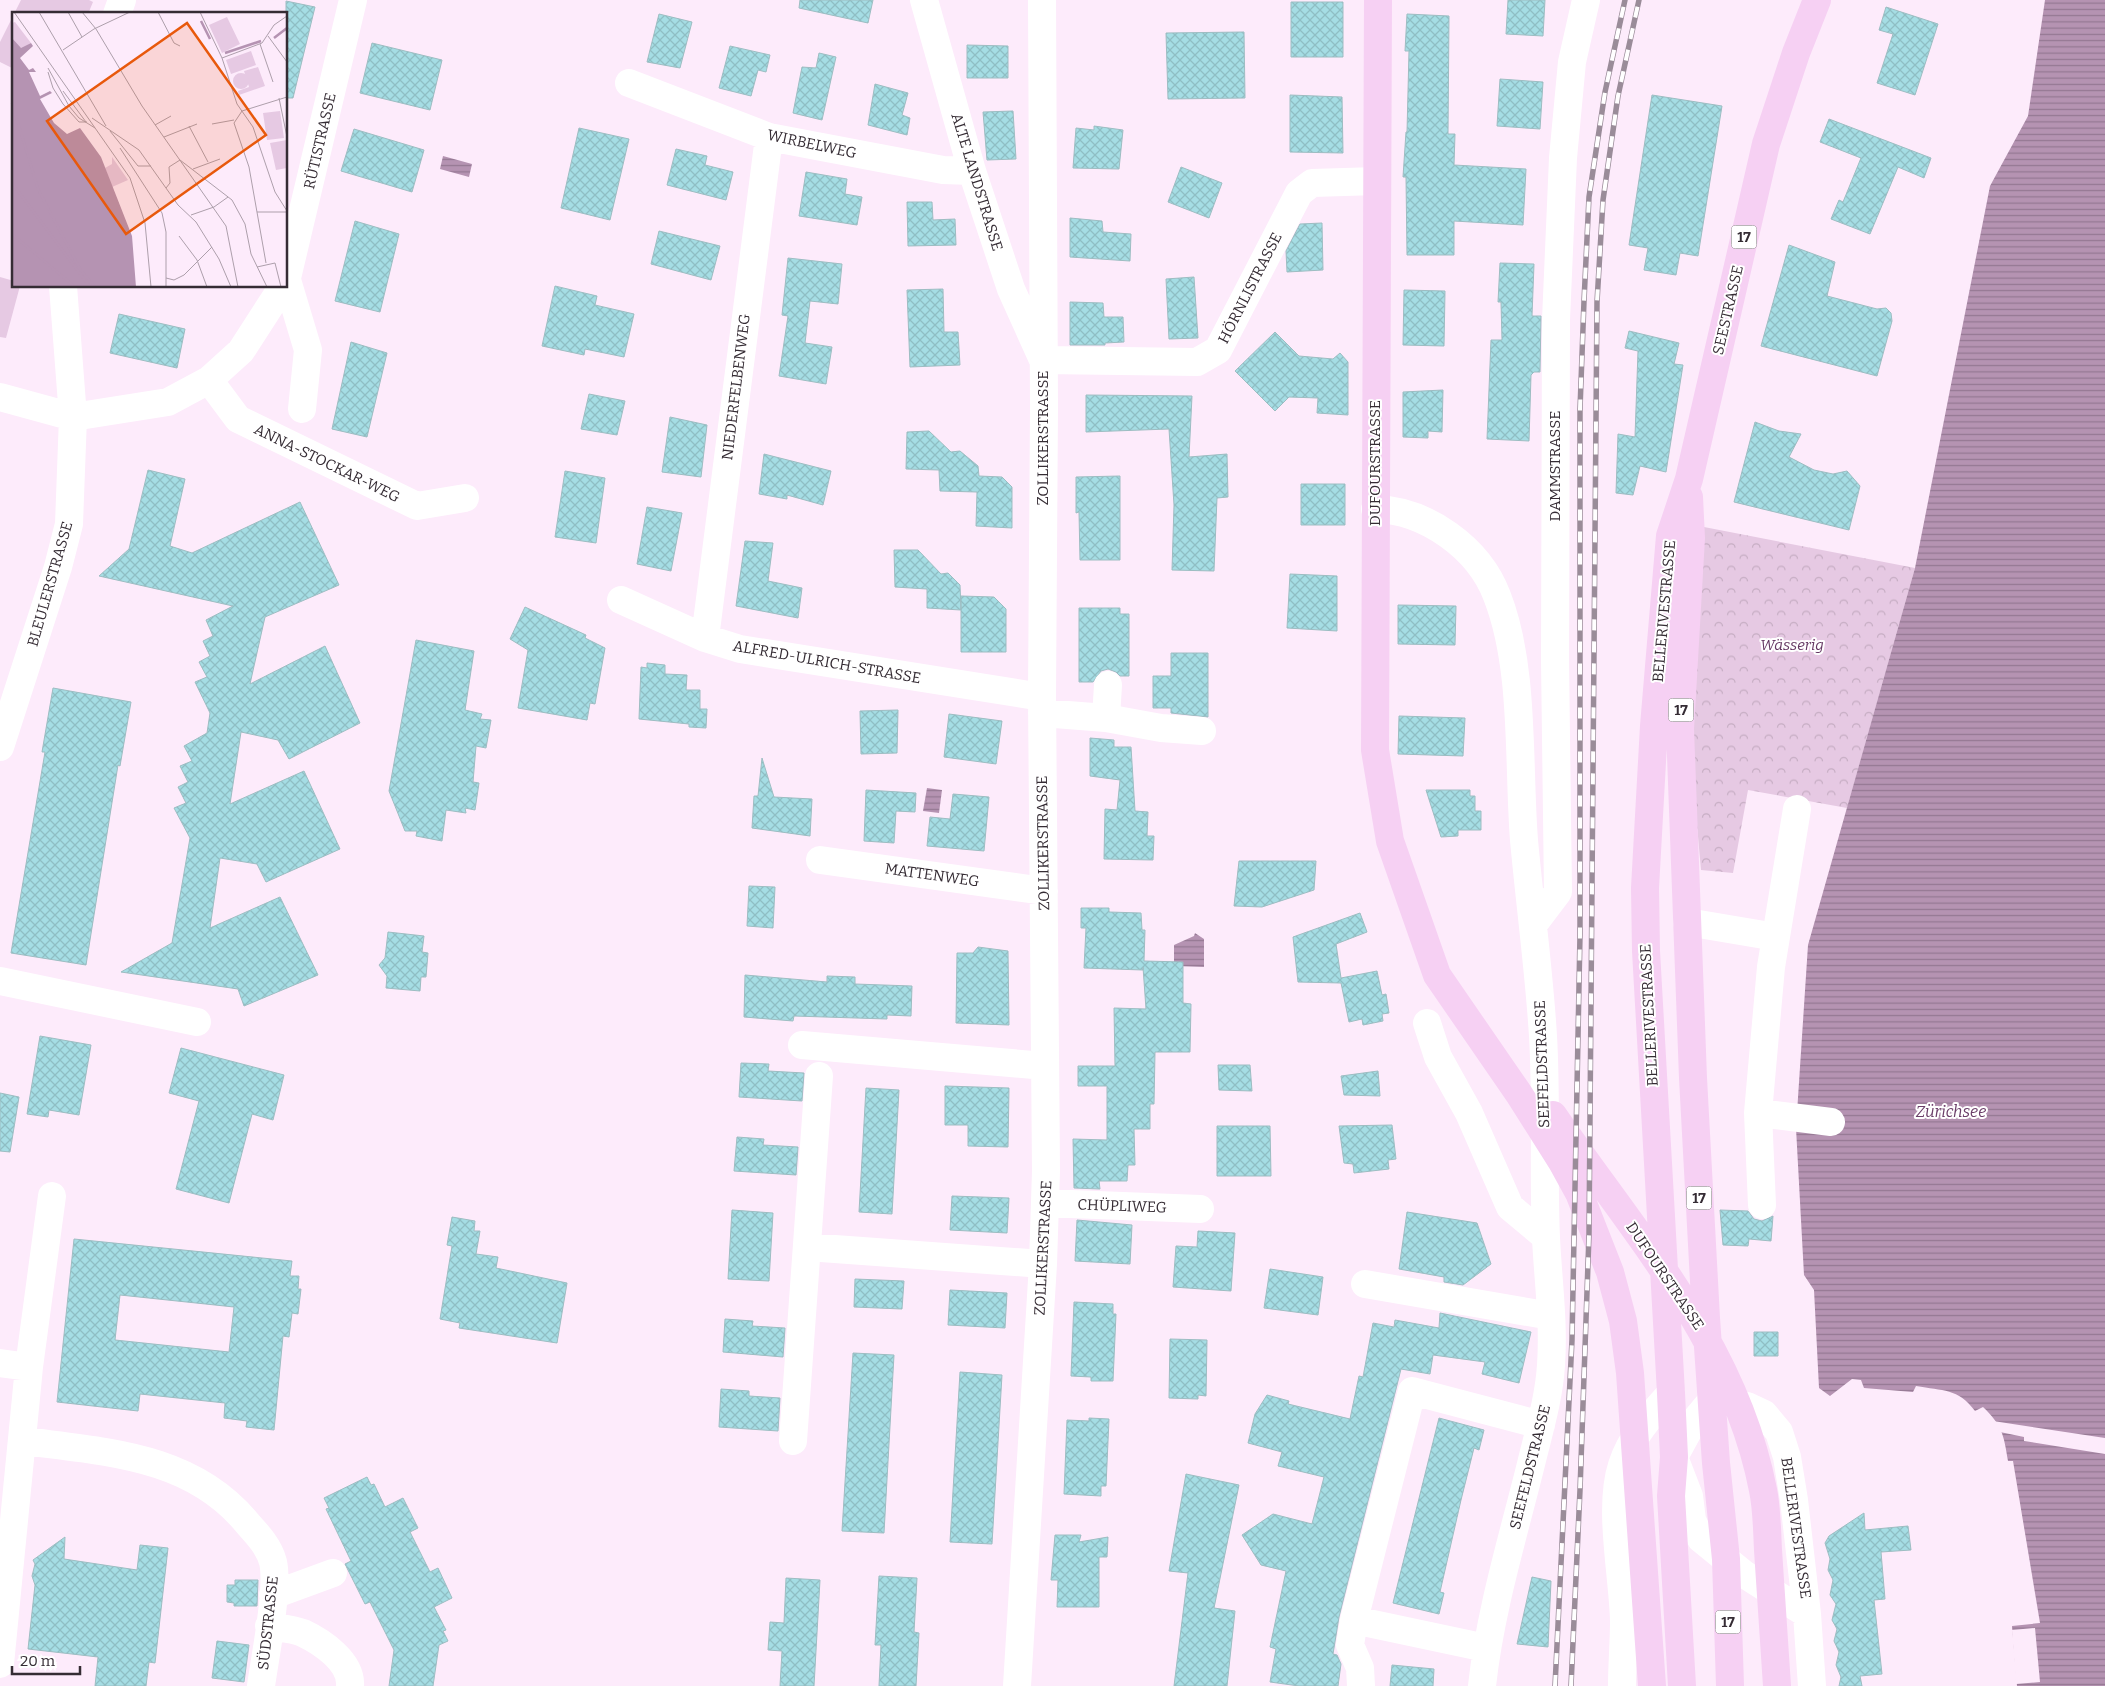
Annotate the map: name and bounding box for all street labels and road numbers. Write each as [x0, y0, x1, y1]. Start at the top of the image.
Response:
street label: RÜTISTRASSE [300, 91, 340, 191]
street label: ALTE LANDSTRASSE [947, 111, 1007, 253]
street label: WIRBELWEG [766, 126, 858, 162]
road number: 17 [1732, 226, 1756, 248]
street label: HÖRNLISTRASSE [1214, 230, 1286, 346]
street label: SEESTRASSE [1709, 263, 1747, 357]
street label: NIEDERFELBENWEG [718, 313, 754, 461]
street label: ZOLLIKERSTRASSE [1034, 370, 1052, 506]
street label: DUFOURSTRASSE [1366, 400, 1384, 526]
street label: DAMMSTRASSE [1546, 411, 1564, 521]
street label: ANNA-STOCKAR-WEG [251, 420, 403, 506]
street label: BLEULERSTRASSE [24, 519, 76, 649]
street label: BELLERIVESTRASSE [1649, 539, 1679, 683]
street label: ALFRED-ULRICH-STRASSE [732, 637, 922, 687]
road number: 17 [1668, 698, 1694, 722]
street label: ZOLLIKERSTRASSE [1033, 775, 1053, 911]
street label: MATTENWEG [884, 859, 980, 891]
street label: BELLERIVESTRASSE [1636, 943, 1662, 1087]
street label: SEEFELDSTRASSE [1531, 1000, 1553, 1128]
street label: ZOLLIKERSTRASSE [1030, 1180, 1056, 1316]
road number: 17 [1686, 1186, 1712, 1210]
street label: CHÜPLIWEG [1077, 1195, 1167, 1217]
street label: DUFOURSTRASSE [1622, 1219, 1708, 1333]
street label: SEEFELDSTRASSE [1506, 1403, 1554, 1531]
street label: BELLERIVESTRASSE [1777, 1456, 1815, 1600]
street label: SÜDSTRASSE [254, 1575, 282, 1671]
road number: 17 [1716, 1610, 1740, 1634]

